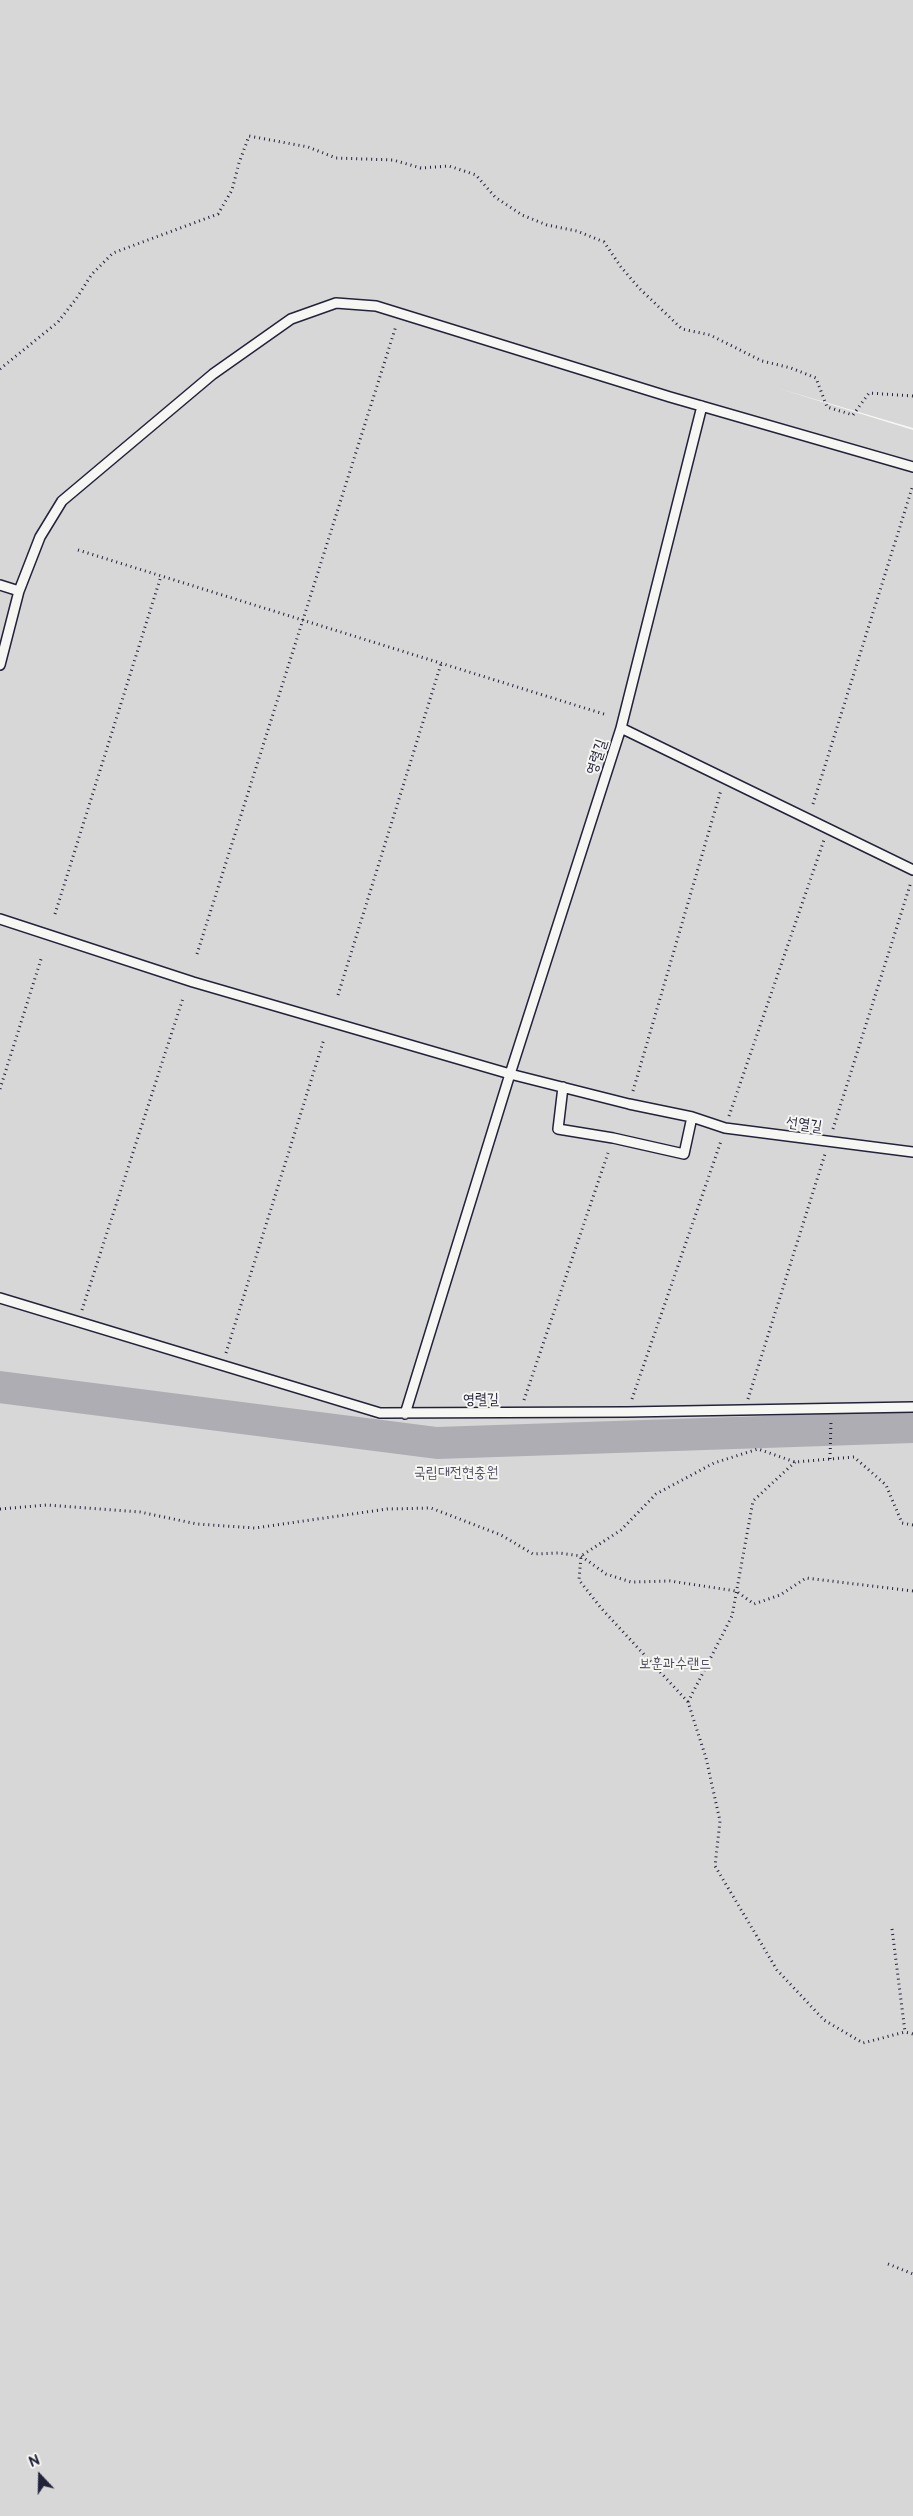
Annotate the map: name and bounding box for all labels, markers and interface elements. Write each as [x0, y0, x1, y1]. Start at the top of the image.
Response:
street label: 영렬길 [583, 737, 611, 777]
street label: 선열길 [785, 1114, 823, 1136]
street label: 영렬길 [463, 1391, 499, 1409]
park label: 국립대전현충원 [414, 1464, 498, 1482]
park label: 보훈과수랜드 [639, 1655, 711, 1673]
north arrow [15, 2451, 65, 2501]
text: N [26, 2452, 42, 2471]

